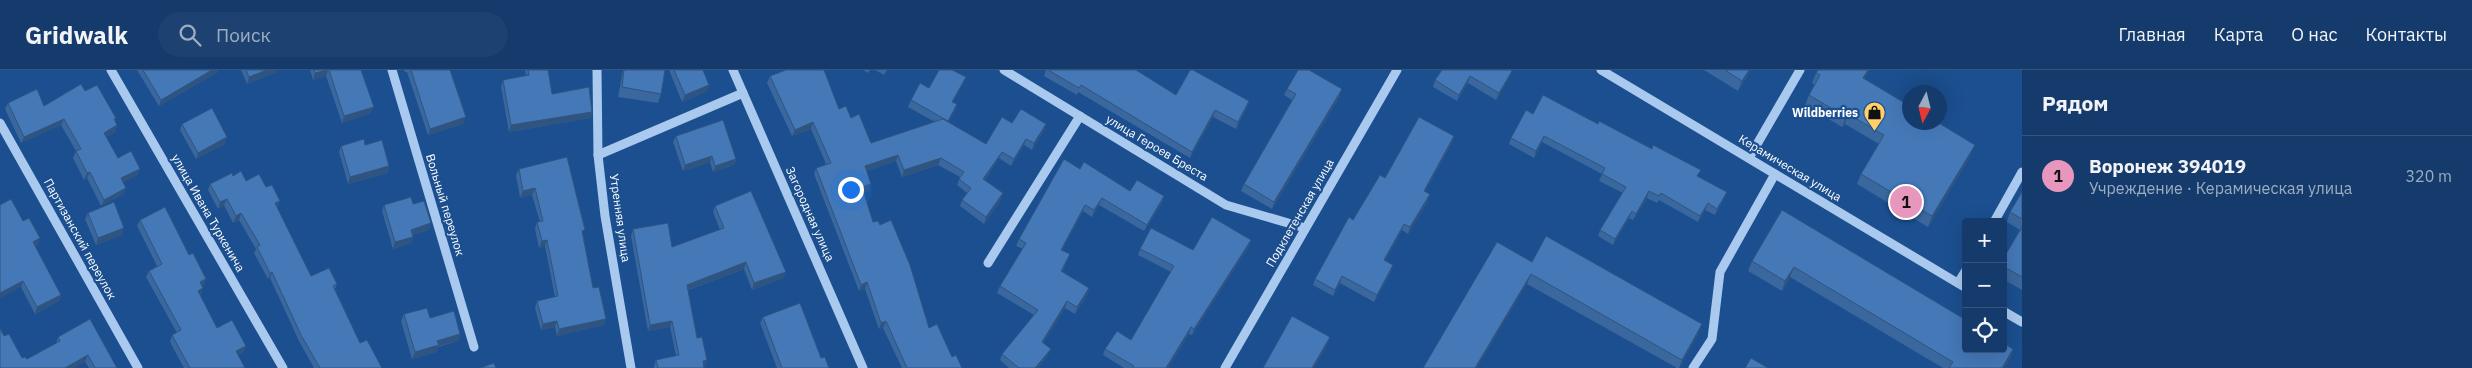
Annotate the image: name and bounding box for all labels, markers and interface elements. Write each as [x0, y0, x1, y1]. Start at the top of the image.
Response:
search box [158, 12, 508, 57]
text: Gridwalk [25, 19, 128, 51]
icon: search [176, 21, 204, 49]
text: Поиск [216, 23, 271, 47]
text: Главная [2118, 23, 2186, 46]
text: Карта [2214, 23, 2263, 46]
text: О нас [2291, 23, 2338, 46]
text: Контакты [2366, 23, 2447, 46]
north arrow [1902, 85, 1947, 130]
text: Рядом [2042, 89, 2109, 117]
shop icon: Wildberries [1862, 101, 1886, 132]
place label: Wildberries [1792, 105, 1858, 120]
street label: улица Героев Бреста [1103, 111, 1212, 184]
street label: Керамическая улица [1736, 131, 1845, 205]
street label: улица Ивана Туркенича [169, 151, 249, 275]
street label: Вольный переулок [423, 152, 468, 258]
text: Воронеж 394019 [2089, 154, 2246, 178]
street label: Подклетенская улица [1262, 155, 1337, 270]
street label: Загородная улица [783, 164, 838, 264]
text: 1 [2053, 166, 2063, 186]
text: 320 m [2405, 166, 2452, 186]
street label: Утренняя улица [607, 173, 634, 264]
street label: Партизанский переулок [41, 176, 120, 302]
your location [838, 177, 864, 203]
text: Учреждение · Керамическая улица [2089, 178, 2352, 198]
pin: 1 [1890, 183, 1922, 221]
map controls [1962, 218, 2007, 353]
button: + [1962, 218, 2007, 263]
button: − [1962, 263, 2007, 308]
button: locate [1962, 308, 2007, 353]

